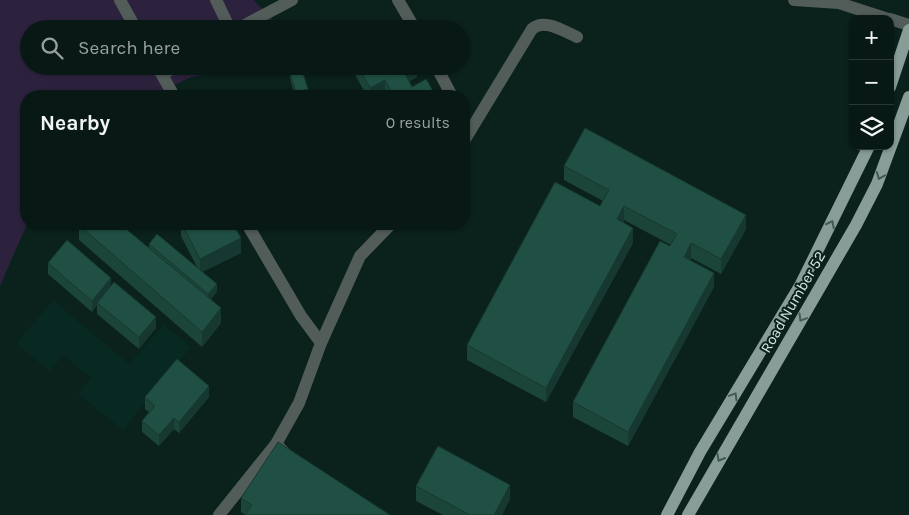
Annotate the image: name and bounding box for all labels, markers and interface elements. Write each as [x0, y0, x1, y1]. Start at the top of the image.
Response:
map controls [849, 15, 894, 150]
button: + [849, 15, 894, 60]
search box [20, 20, 470, 75]
icon: search [38, 34, 66, 62]
text: Search here [78, 37, 180, 59]
button: − [849, 60, 894, 105]
button: layers [849, 105, 894, 150]
text: Nearby [40, 111, 110, 135]
text: 0 results [386, 113, 450, 132]
one-way arrow [876, 171, 887, 180]
one-way arrow [825, 220, 835, 229]
street label: Road Number 52 [757, 248, 829, 356]
one-way arrow [799, 313, 809, 322]
one-way arrow [727, 393, 737, 402]
one-way arrow [716, 453, 726, 462]

